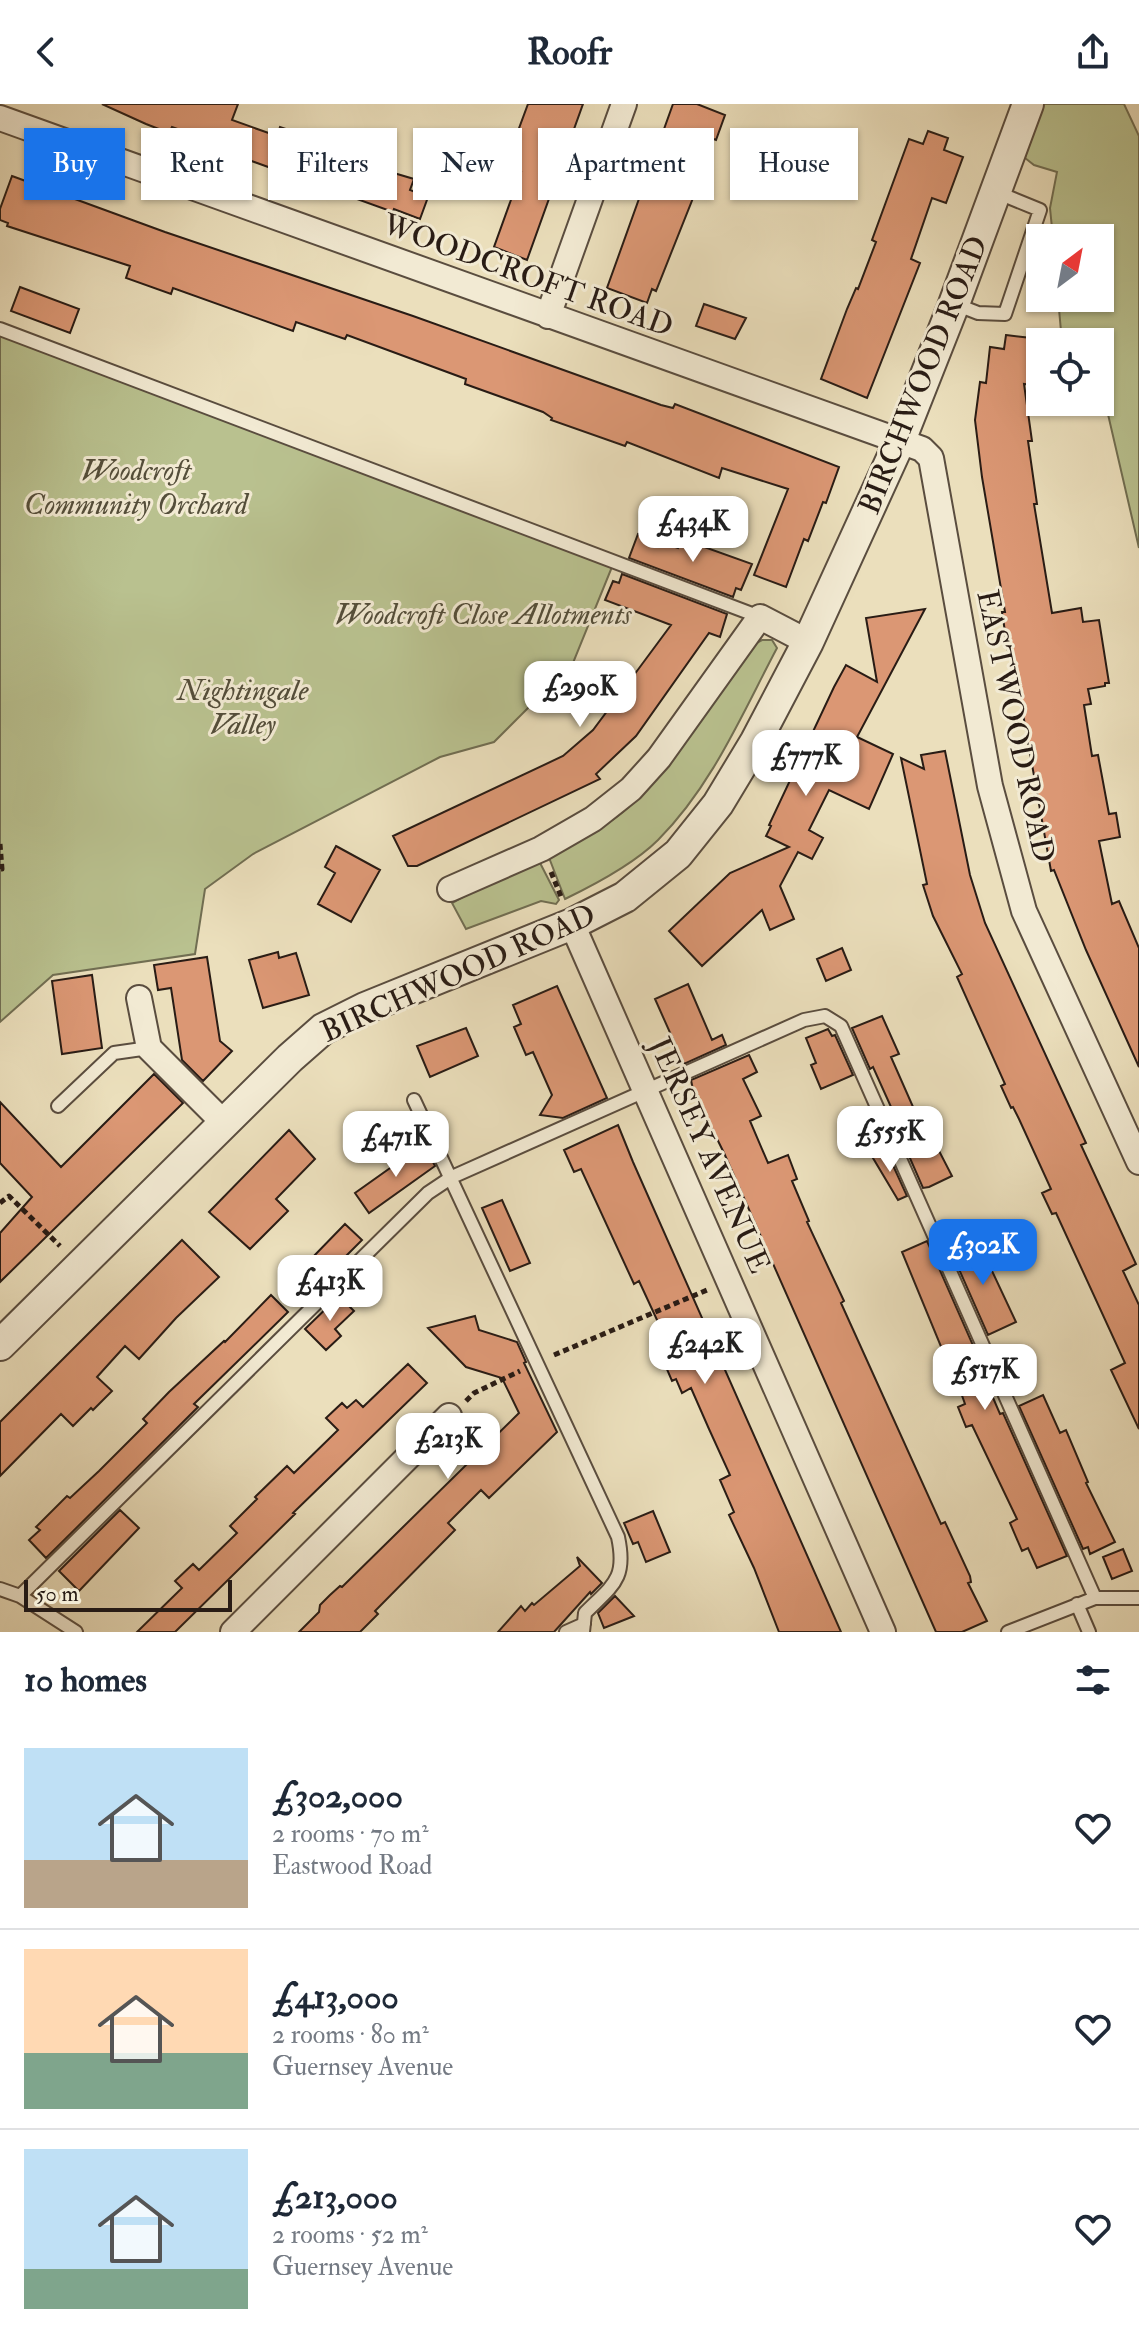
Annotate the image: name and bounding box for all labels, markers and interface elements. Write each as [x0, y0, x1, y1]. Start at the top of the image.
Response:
icon: back [24, 30, 68, 74]
text: Roofr [527, 30, 612, 75]
icon: share [1071, 30, 1115, 74]
chip: Buy [24, 128, 125, 200]
chip: Rent [141, 128, 252, 200]
chip: Filters [268, 128, 397, 200]
chip: New [413, 128, 522, 200]
chip: Apartment [538, 128, 714, 200]
chip: House [730, 128, 858, 200]
street label: WOODCROFT ROAD [377, 205, 678, 345]
north arrow [1026, 224, 1114, 312]
map controls [1026, 224, 1114, 416]
street label: BIRCHWOOD ROAD [851, 231, 996, 520]
button: locate [1026, 328, 1114, 416]
park label: Woodcroft Community Orchard [24, 452, 250, 523]
pin: £434K [637, 496, 749, 564]
text: £434K [656, 506, 730, 538]
street label: EASTWOOD ROAD [969, 586, 1062, 866]
park label: Woodcroft Close Allotments [334, 596, 632, 633]
pin: £290K [524, 661, 636, 729]
text: £290K [542, 671, 618, 703]
park label: Nightingale Valley [176, 672, 309, 743]
pin: £777K [750, 730, 862, 798]
text: £777K [770, 740, 842, 772]
street label: BIRCHWOOD ROAD [315, 896, 601, 1051]
street label: JERSEY AVENUE [641, 1031, 778, 1279]
pin: £555K [834, 1106, 946, 1174]
pin: £471K [340, 1111, 452, 1179]
text: £555K [855, 1116, 925, 1148]
text: £471K [361, 1121, 431, 1153]
pin: £302K [927, 1219, 1039, 1287]
text: £302K [947, 1229, 1019, 1261]
pin: £413K [274, 1255, 386, 1323]
text: £413K [296, 1265, 364, 1297]
pin: £242K [649, 1318, 761, 1386]
text: £242K [667, 1328, 743, 1360]
pin: £517K [929, 1344, 1041, 1412]
text: £517K [951, 1354, 1019, 1386]
pin: £213K [392, 1413, 504, 1481]
text: £213K [414, 1423, 482, 1455]
scale bar [24, 1576, 232, 1612]
text: 50 m [36, 1580, 78, 1608]
icon: filters [1071, 1658, 1115, 1702]
text: 10 homes [24, 1659, 147, 1702]
text: £302,000 [272, 1775, 403, 1818]
icon: home [88, 1780, 184, 1876]
icon: heart [1071, 1806, 1115, 1850]
text: 2 rooms · 70 m² [272, 1818, 429, 1850]
text: Eastwood Road [272, 1850, 432, 1882]
text: £413,000 [272, 1976, 399, 2019]
icon: home [88, 1981, 184, 2077]
icon: heart [1071, 2007, 1115, 2051]
text: 2 rooms · 80 m² [272, 2019, 429, 2051]
text: Guernsey Avenue [272, 2051, 453, 2083]
text: £213,000 [272, 2176, 398, 2219]
icon: home [88, 2181, 184, 2277]
icon: heart [1071, 2207, 1115, 2251]
text: 2 rooms · 52 m² [272, 2219, 428, 2251]
text: Guernsey Avenue [272, 2251, 453, 2283]

